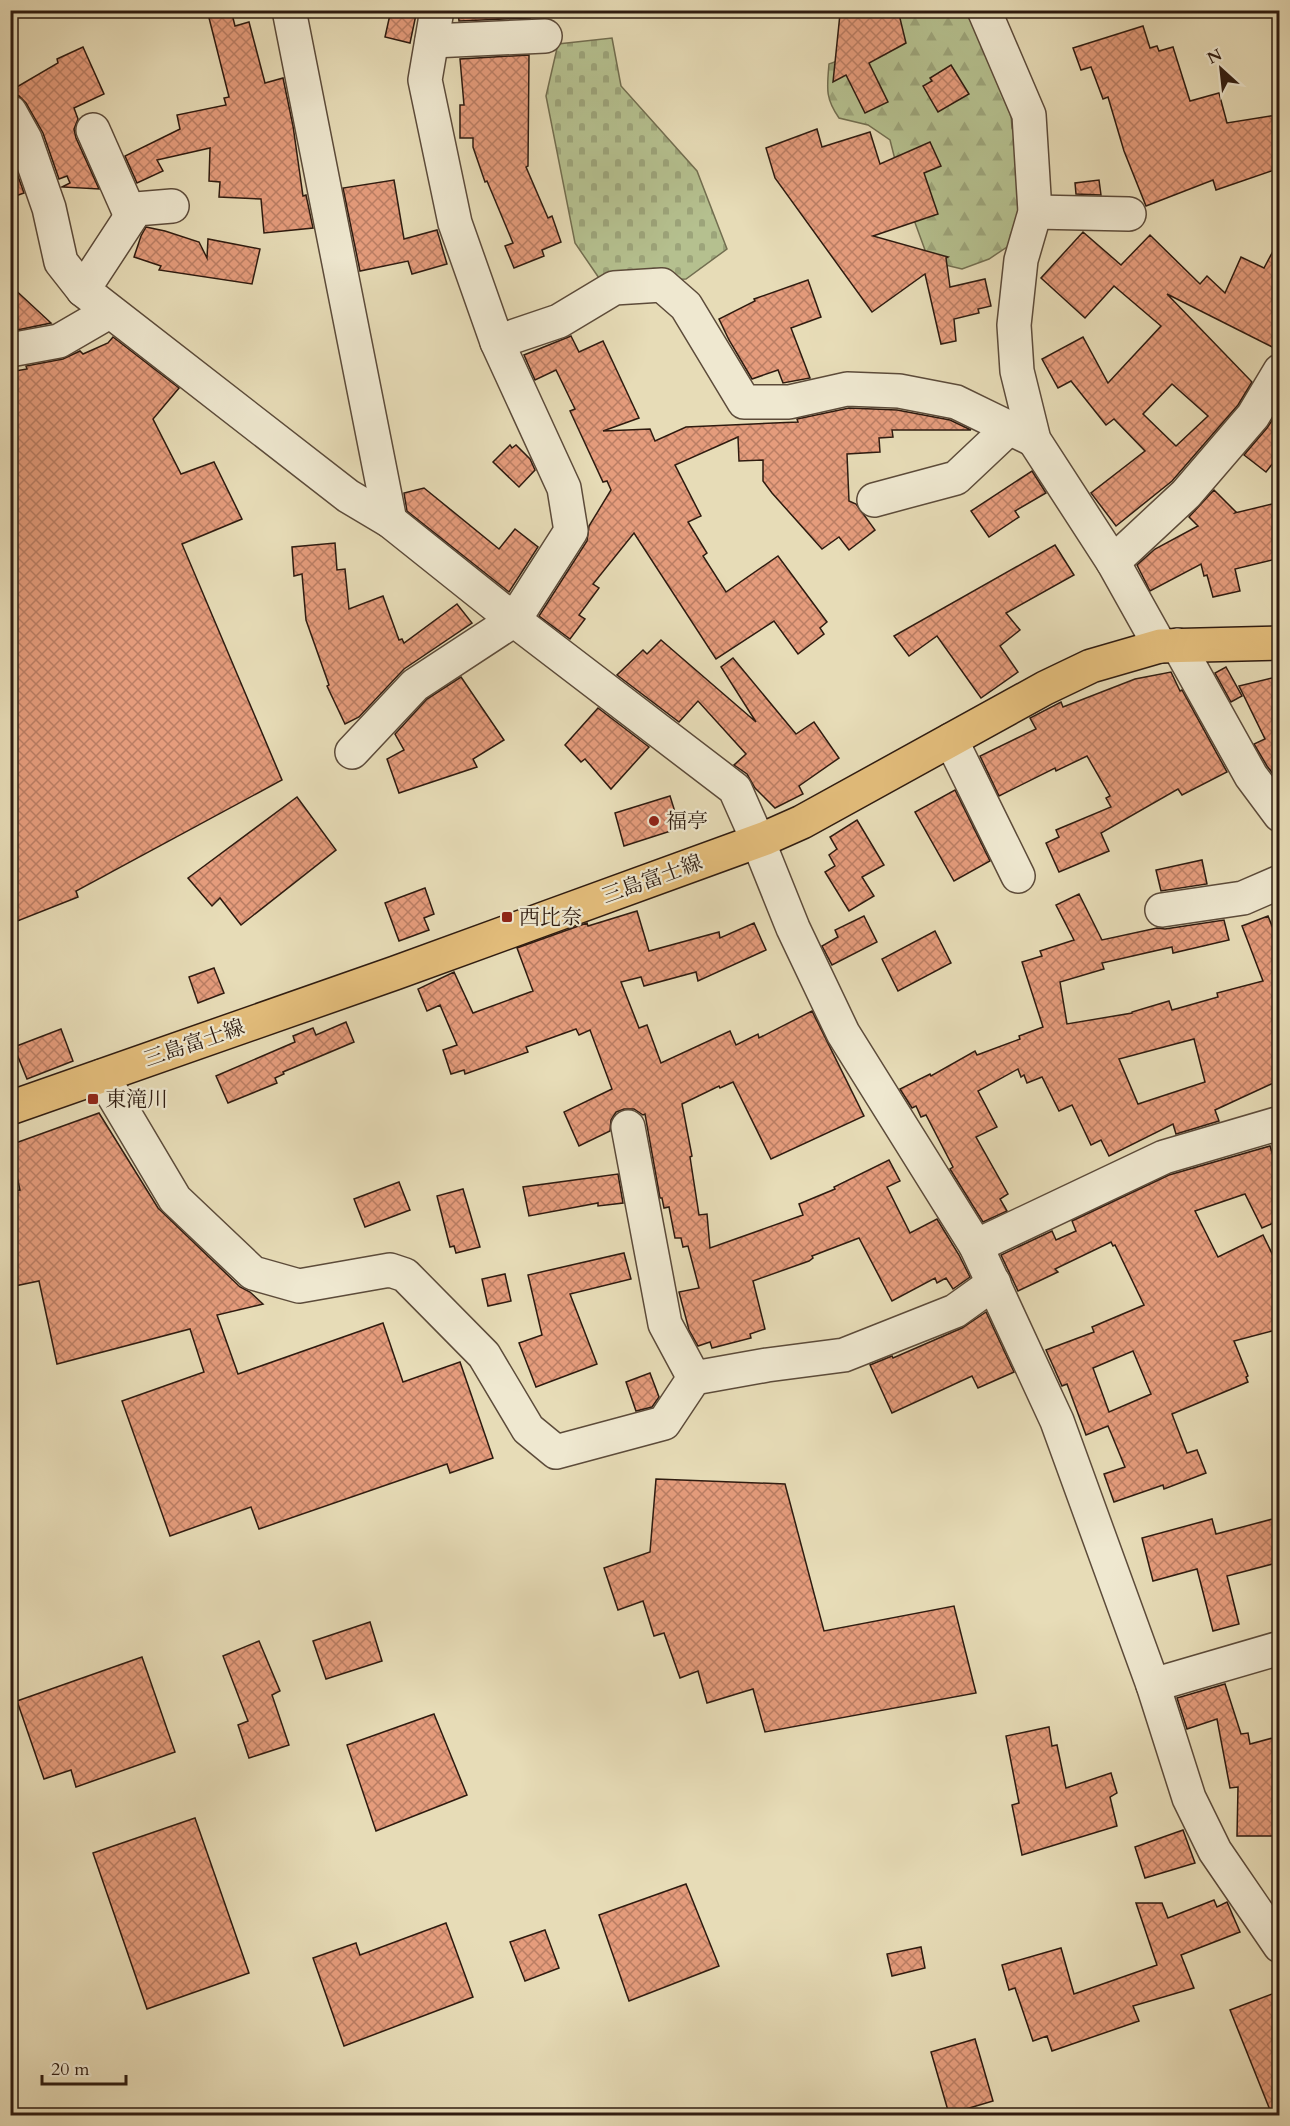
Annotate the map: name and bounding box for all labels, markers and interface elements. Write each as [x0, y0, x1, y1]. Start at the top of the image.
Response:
north arrow [1191, 39, 1251, 99]
text: N [1203, 44, 1226, 69]
place label: 福亭 [666, 807, 708, 836]
marker: 福亭 [647, 814, 661, 828]
street label: 三島富士線 [598, 848, 706, 911]
place label: 西比奈 [519, 903, 582, 932]
marker: 西比奈 [500, 910, 514, 924]
street label: 三島富士線 [140, 1013, 249, 1074]
place label: 東滝川 [105, 1085, 168, 1114]
marker: 東滝川 [86, 1092, 100, 1106]
scale bar [42, 2048, 126, 2086]
text: 20 m [51, 2057, 90, 2082]

